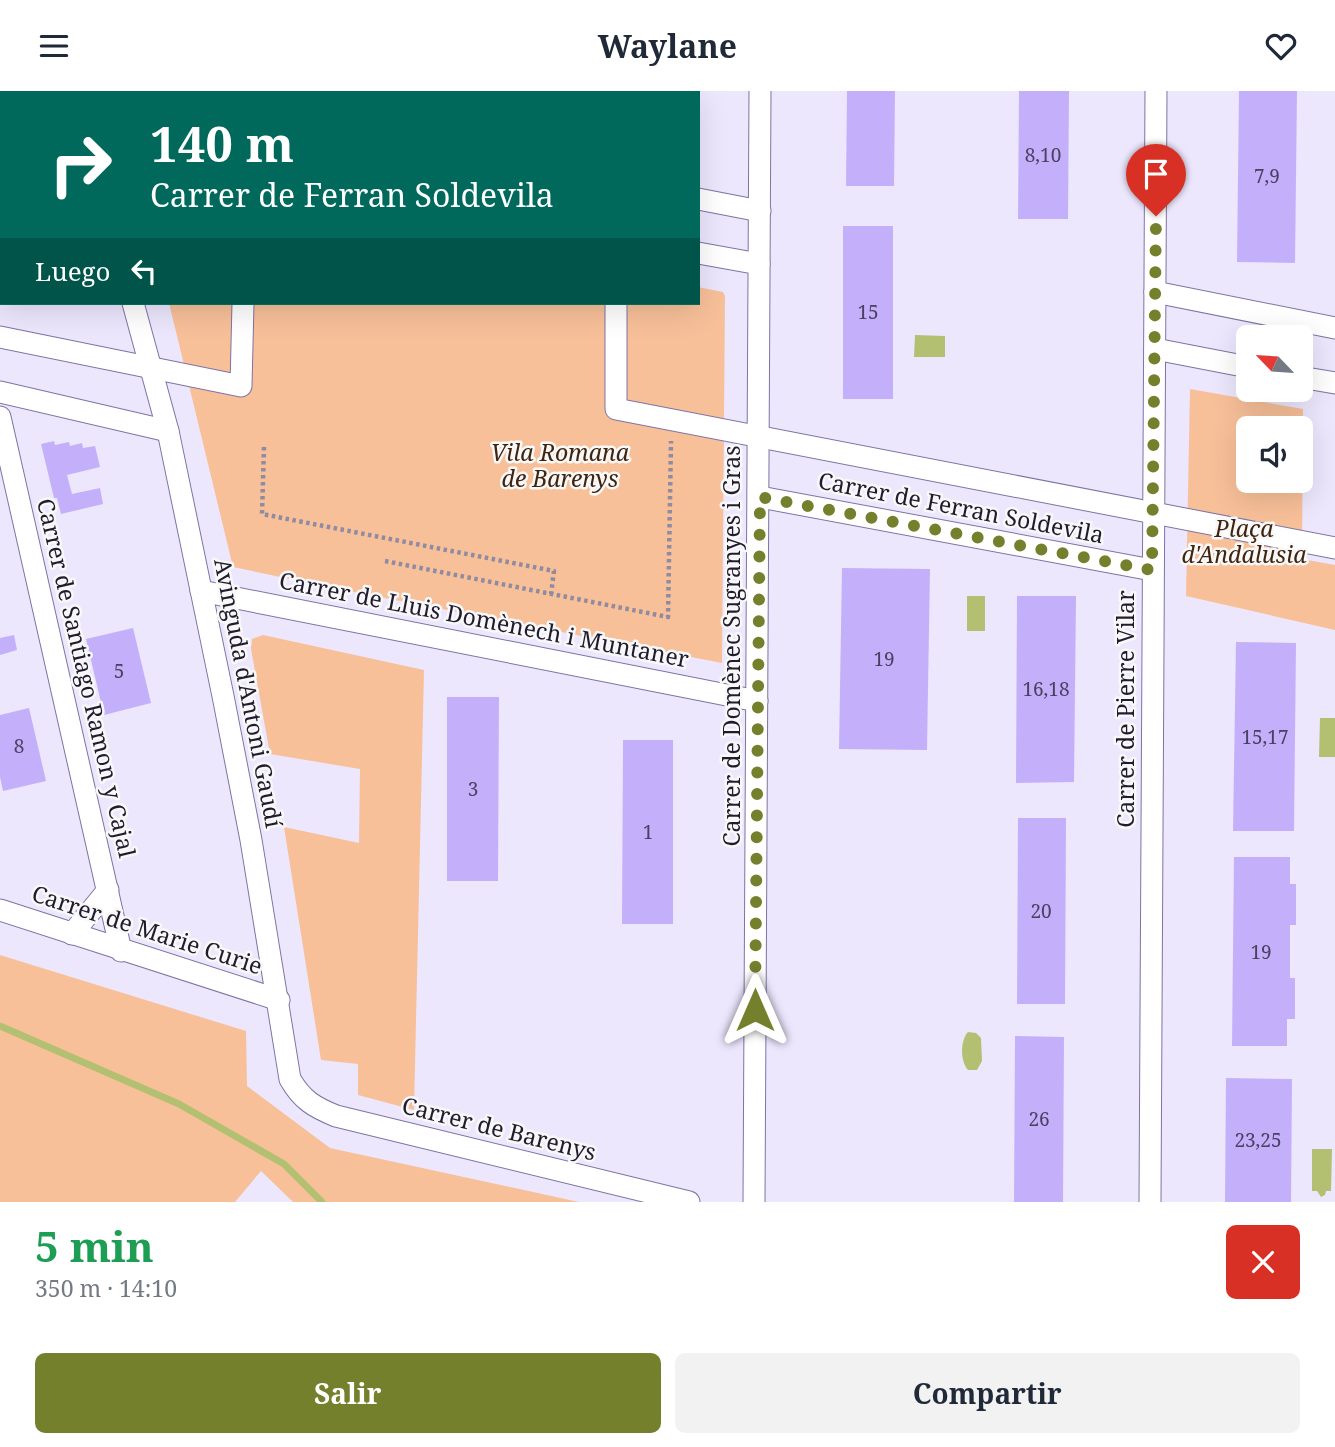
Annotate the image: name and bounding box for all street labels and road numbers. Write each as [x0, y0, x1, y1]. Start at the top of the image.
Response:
street label: Carrer de Domènec Sugranyes i Gras [715, 445, 747, 847]
street label: Carrer de Ferran Soldevila [816, 464, 1107, 550]
street label: Carrer de Santiago Ramon y Cajal [30, 495, 144, 860]
street label: Avinguda d'Antoni Gaudí [207, 555, 291, 831]
street label: Carrer de Lluis Domènech i Muntaner [277, 564, 692, 674]
street label: Carrer de Pierre Vilar [1109, 590, 1141, 828]
street label: Carrer de Marie Curie [28, 877, 267, 981]
street label: Carrer de Barenys [399, 1088, 600, 1168]

